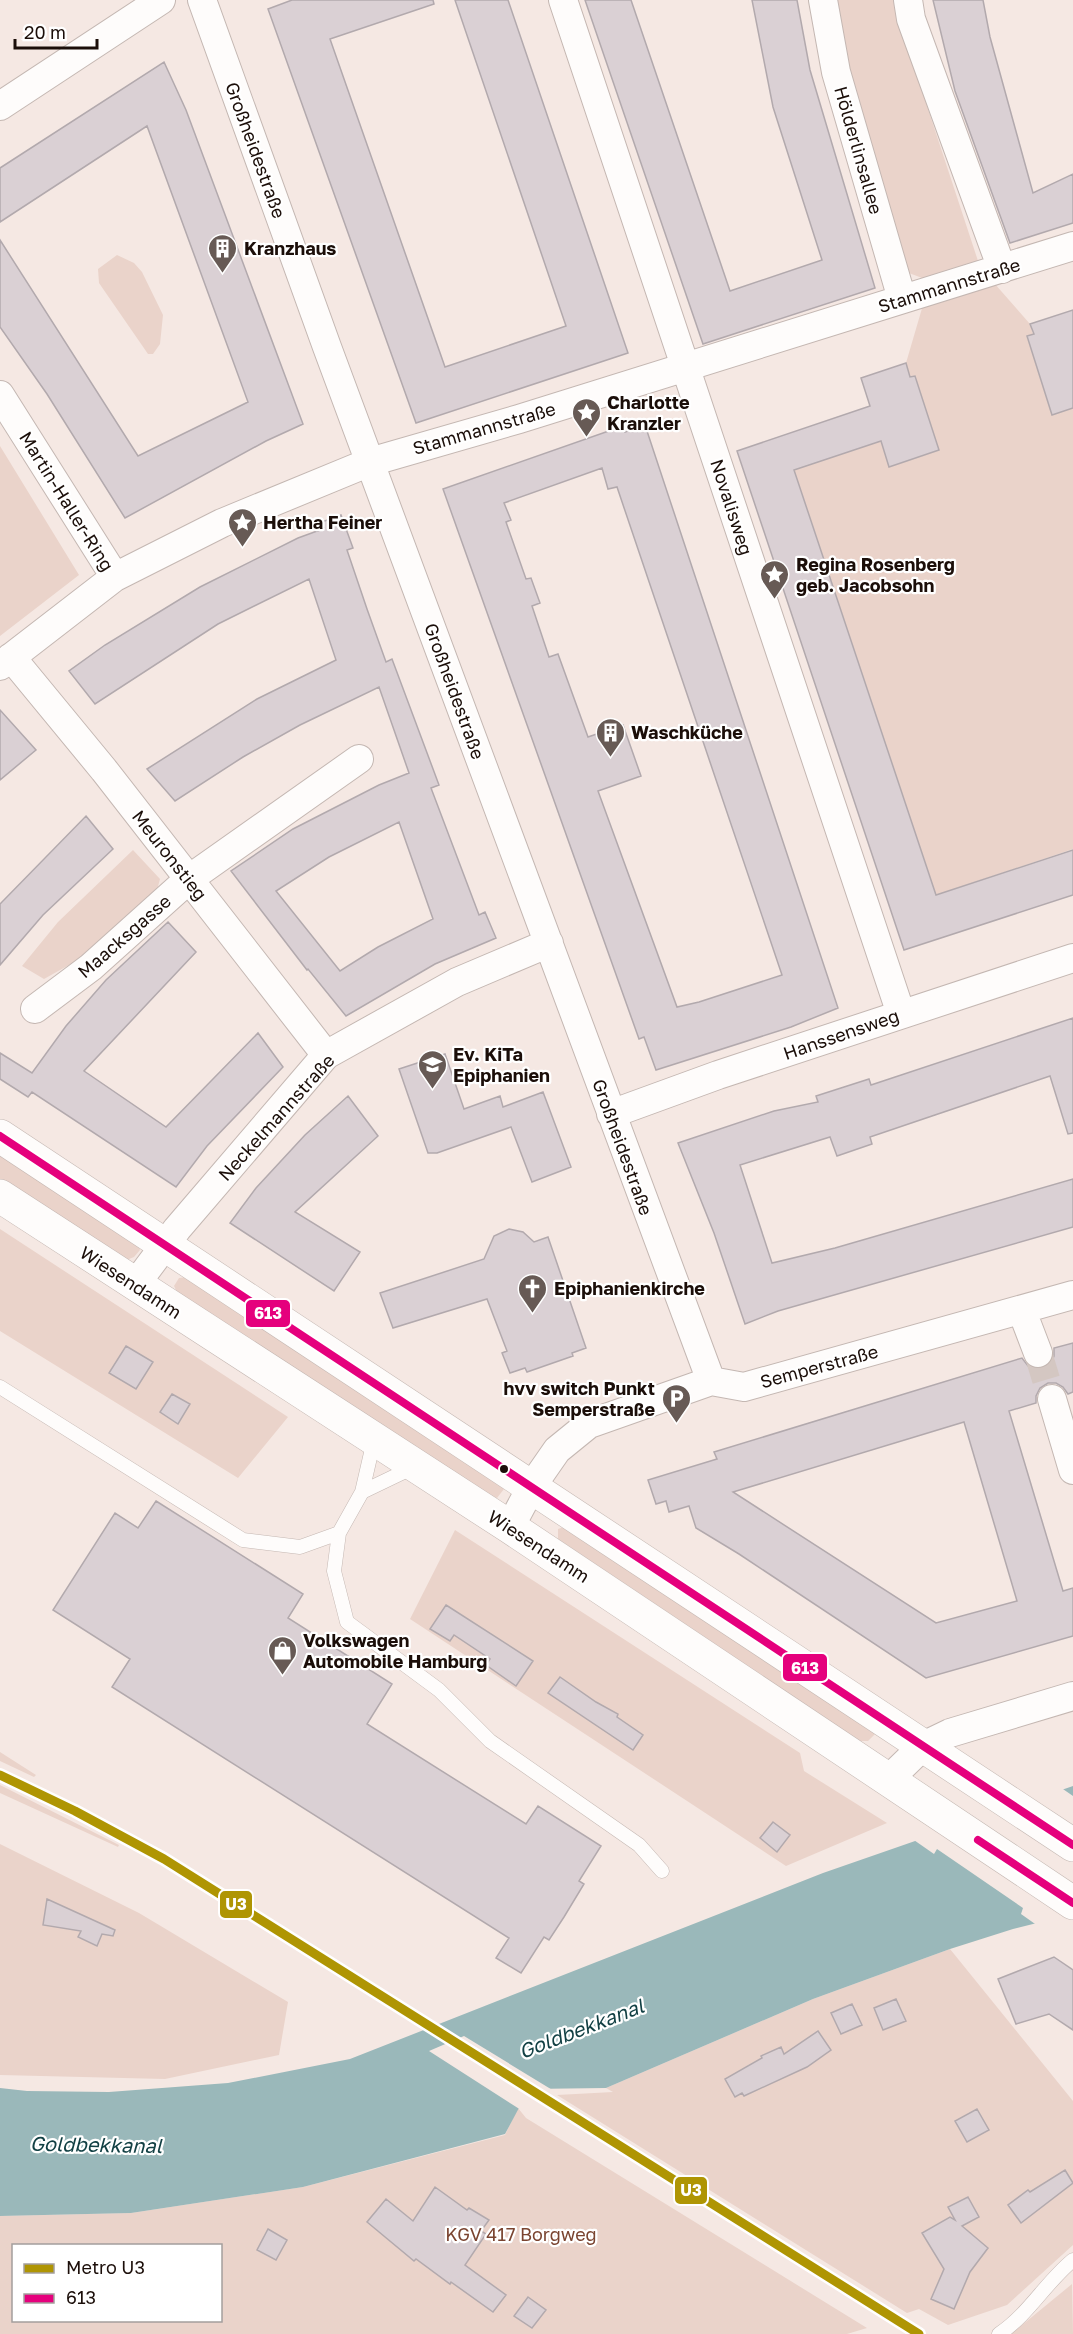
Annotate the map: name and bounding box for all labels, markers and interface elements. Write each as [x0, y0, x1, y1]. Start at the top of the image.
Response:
scale bar [15, 12, 98, 50]
text: 20 m [24, 21, 66, 43]
street label: Großheidestraße [221, 79, 291, 221]
street label: Hölderlinsallee [830, 83, 888, 217]
building icon: Kranzhaus [207, 232, 239, 274]
place label: Kranzhaus [244, 237, 336, 259]
street label: Stammannstraße [875, 253, 1023, 317]
place label: Charlotte Kranzler [607, 391, 690, 434]
place icon: Charlotte Kranzler [570, 396, 602, 438]
street label: Stammannstraße [410, 397, 558, 459]
street label: Martin-Haller-Ring [15, 427, 119, 575]
street label: Novalisweg [706, 456, 758, 558]
place icon: Hertha Feiner [226, 506, 258, 548]
place label: Hertha Feiner [263, 511, 382, 533]
place label: Regina Rosenberg geb. Jacobsohn [796, 553, 955, 596]
place icon: Regina Rosenberg geb. Jacobsohn [759, 558, 791, 600]
street label: Großheidestraße [420, 620, 490, 762]
building icon: Waschküche [594, 716, 626, 758]
place label: Waschküche [631, 721, 743, 743]
street label: Meuronstieg [128, 805, 212, 905]
street label: Maacksgasse [73, 890, 175, 982]
street label: Hanssensweg [780, 1004, 902, 1064]
place label: Ev. KiTa Epiphanien [453, 1043, 550, 1086]
school or university icon: Ev. KiTa Epiphanien [416, 1048, 448, 1090]
street label: Neckelmannstraße [213, 1049, 339, 1185]
street label: Großheidestraße [588, 1076, 658, 1218]
street label: Wiesendamm [76, 1241, 186, 1323]
church icon: Epiphanienkirche [517, 1272, 549, 1314]
place label: Epiphanienkirche [554, 1277, 705, 1299]
line badge: 613 [245, 1299, 291, 1328]
text: 613 [254, 1303, 282, 1323]
street label: Semperstraße [758, 1340, 880, 1392]
place label: hvv switch Punkt Semperstraße [504, 1377, 655, 1420]
parking icon: hvv switch Punkt Semperstraße [660, 1382, 692, 1424]
unlabelled marker [498, 1463, 510, 1475]
street label: Wiesendamm [484, 1505, 594, 1587]
place label: Volkswagen Automobile Hamburg [303, 1629, 487, 1672]
shop icon: Volkswagen Automobile Hamburg [266, 1634, 298, 1676]
line badge: 613 [782, 1653, 828, 1682]
text: 613 [791, 1658, 819, 1678]
line badge: U3 [219, 1890, 253, 1919]
text: U3 [225, 1894, 247, 1914]
water label: Goldbekkanal [515, 1993, 648, 2063]
water label: Goldbekkanal [30, 2131, 163, 2157]
line badge: U3 [674, 2176, 708, 2205]
text: U3 [680, 2180, 702, 2200]
park label: KGV 417 Borgweg [445, 2223, 597, 2245]
legend [12, 2244, 222, 2322]
text: Metro U3 [66, 2256, 145, 2278]
text: 613 [66, 2286, 96, 2308]

